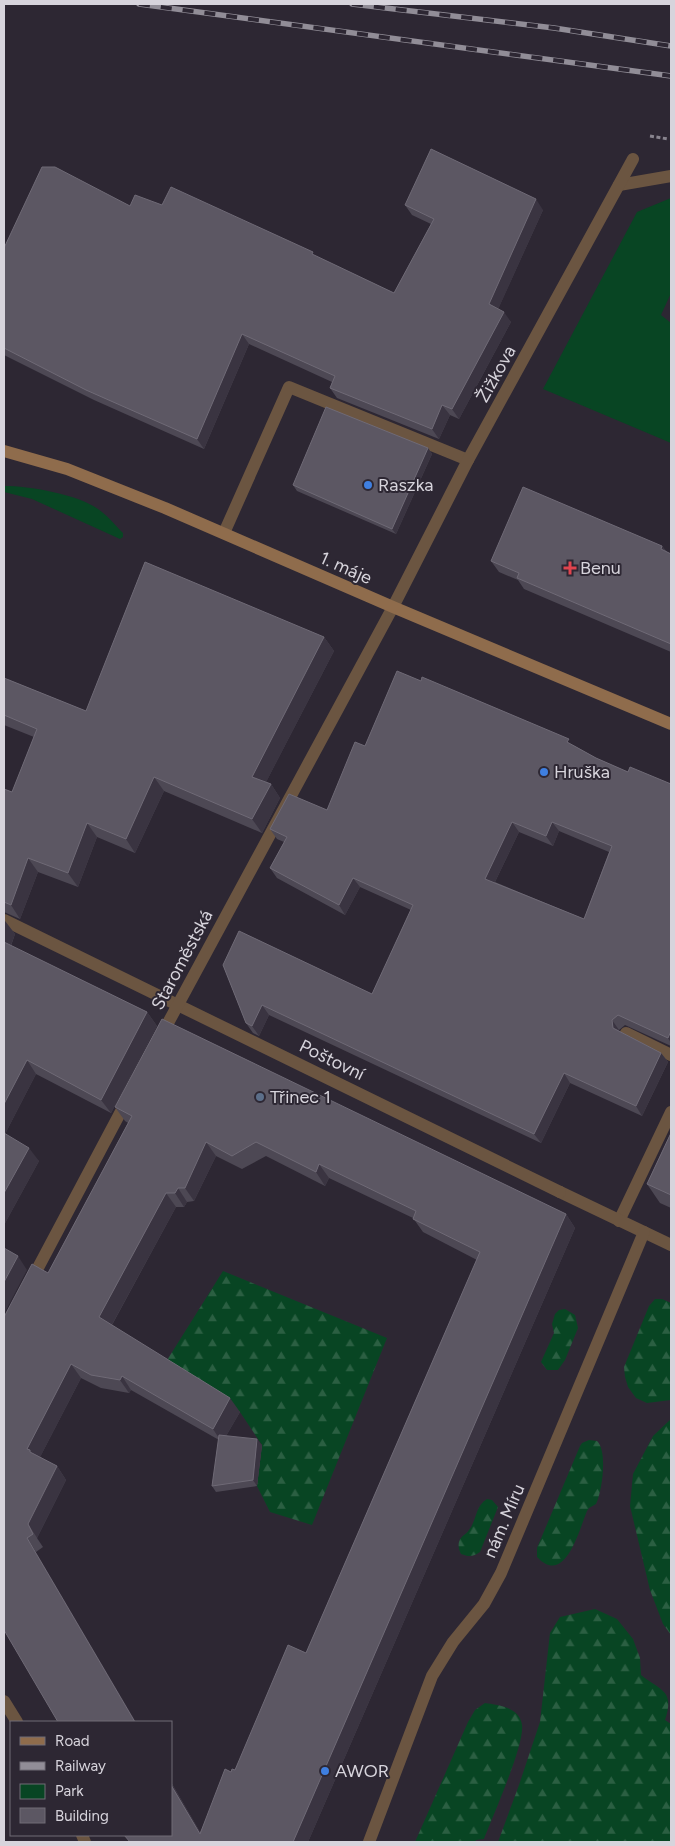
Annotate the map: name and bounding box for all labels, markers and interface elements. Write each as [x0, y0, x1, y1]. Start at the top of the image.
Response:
street label: Žižkova [471, 342, 521, 406]
place label: Raszka [378, 474, 433, 496]
marker: Raszka [362, 479, 374, 491]
street label: 1. máje [317, 547, 376, 589]
place label: Benu [580, 557, 621, 579]
marker: Benu [564, 562, 576, 574]
place label: Hruška [554, 761, 610, 783]
marker: Hruška [538, 766, 550, 778]
street label: Staroměstská [146, 906, 218, 1014]
street label: Poštovní [296, 1035, 369, 1086]
place label: Třinec 1 [270, 1086, 331, 1108]
marker: Třinec 1 [254, 1091, 266, 1103]
street label: nám. Míru [479, 1481, 529, 1561]
legend [10, 1721, 172, 1836]
text: Road [55, 1732, 90, 1750]
text: Railway [55, 1757, 106, 1775]
place label: AWOR [335, 1760, 389, 1782]
marker: AWOR [319, 1765, 331, 1777]
text: Park [55, 1782, 84, 1800]
text: Building [55, 1807, 109, 1825]

